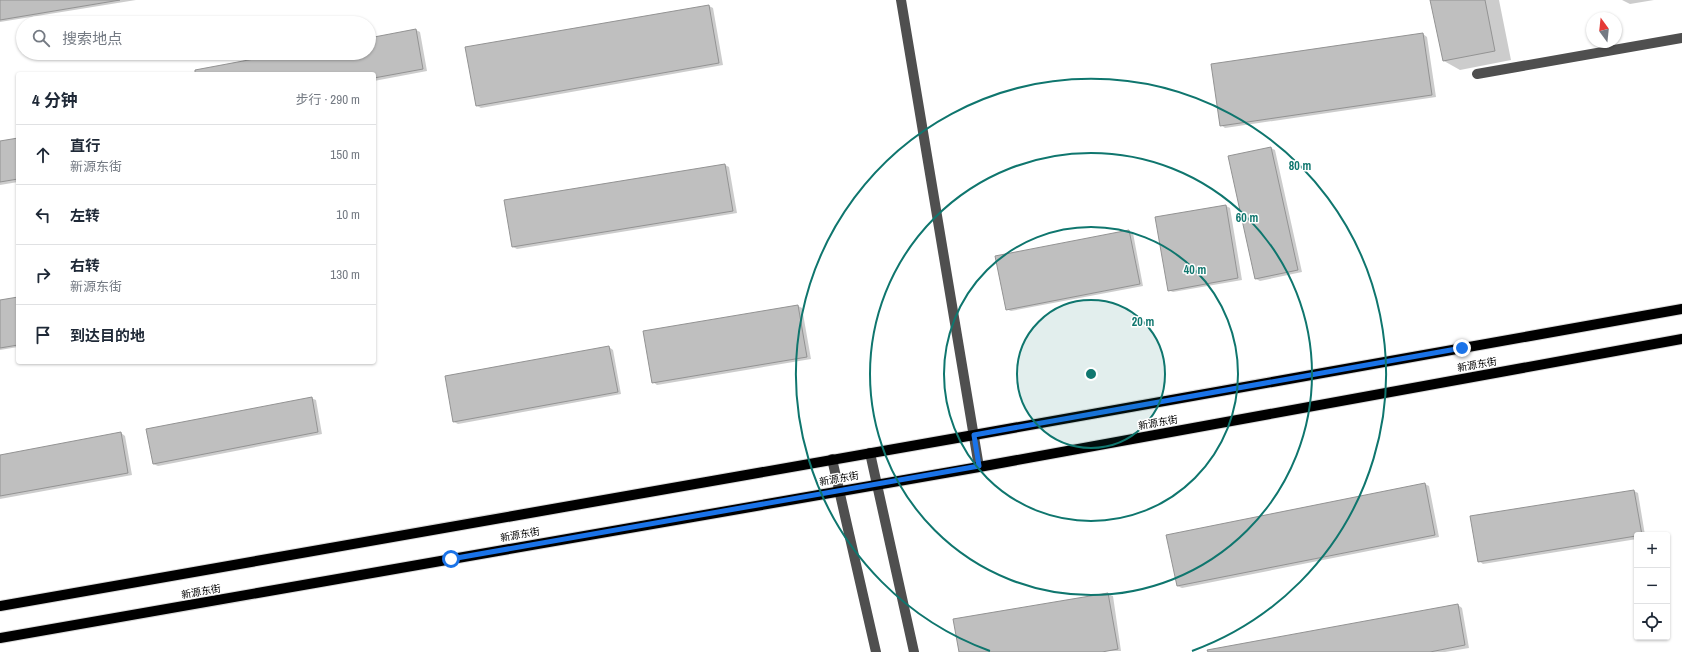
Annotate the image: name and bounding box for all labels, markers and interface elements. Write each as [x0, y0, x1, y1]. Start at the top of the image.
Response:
north arrow [1586, 12, 1622, 48]
search box [16, 16, 376, 60]
icon: search [30, 27, 52, 49]
text: 搜索地点 [62, 28, 122, 49]
text: 4 分钟 [32, 88, 78, 111]
text: 步行 · 290 m [295, 91, 360, 108]
text: 直行 [70, 135, 100, 156]
icon: ahead [32, 144, 54, 166]
text: 150 m [330, 146, 360, 163]
text: 新源东街 [70, 158, 122, 175]
text: 80 m [1289, 158, 1311, 174]
icon: left [32, 204, 54, 226]
text: 左转 [70, 205, 100, 226]
text: 10 m [336, 206, 360, 223]
text: 60 m [1236, 210, 1258, 226]
text: 右转 [70, 255, 100, 276]
text: 40 m [1184, 262, 1206, 278]
icon: right [32, 264, 54, 286]
text: 130 m [330, 266, 360, 283]
text: 新源东街 [70, 278, 122, 295]
text: 20 m [1132, 314, 1154, 330]
icon: arrive [32, 324, 54, 346]
text: 到达目的地 [70, 325, 145, 346]
route end [1453, 339, 1471, 357]
street label: 新源东街 [1456, 355, 1498, 374]
centre of rings [1084, 367, 1098, 381]
street label: 新源东街 [1137, 413, 1179, 432]
street label: 新源东街 [818, 469, 860, 488]
street label: 新源东街 [499, 525, 541, 544]
map controls [1634, 532, 1670, 640]
button: + [1634, 532, 1670, 568]
route start [442, 550, 460, 568]
button: − [1634, 568, 1670, 604]
street label: 新源东街 [180, 582, 222, 601]
button: locate [1634, 604, 1670, 640]

